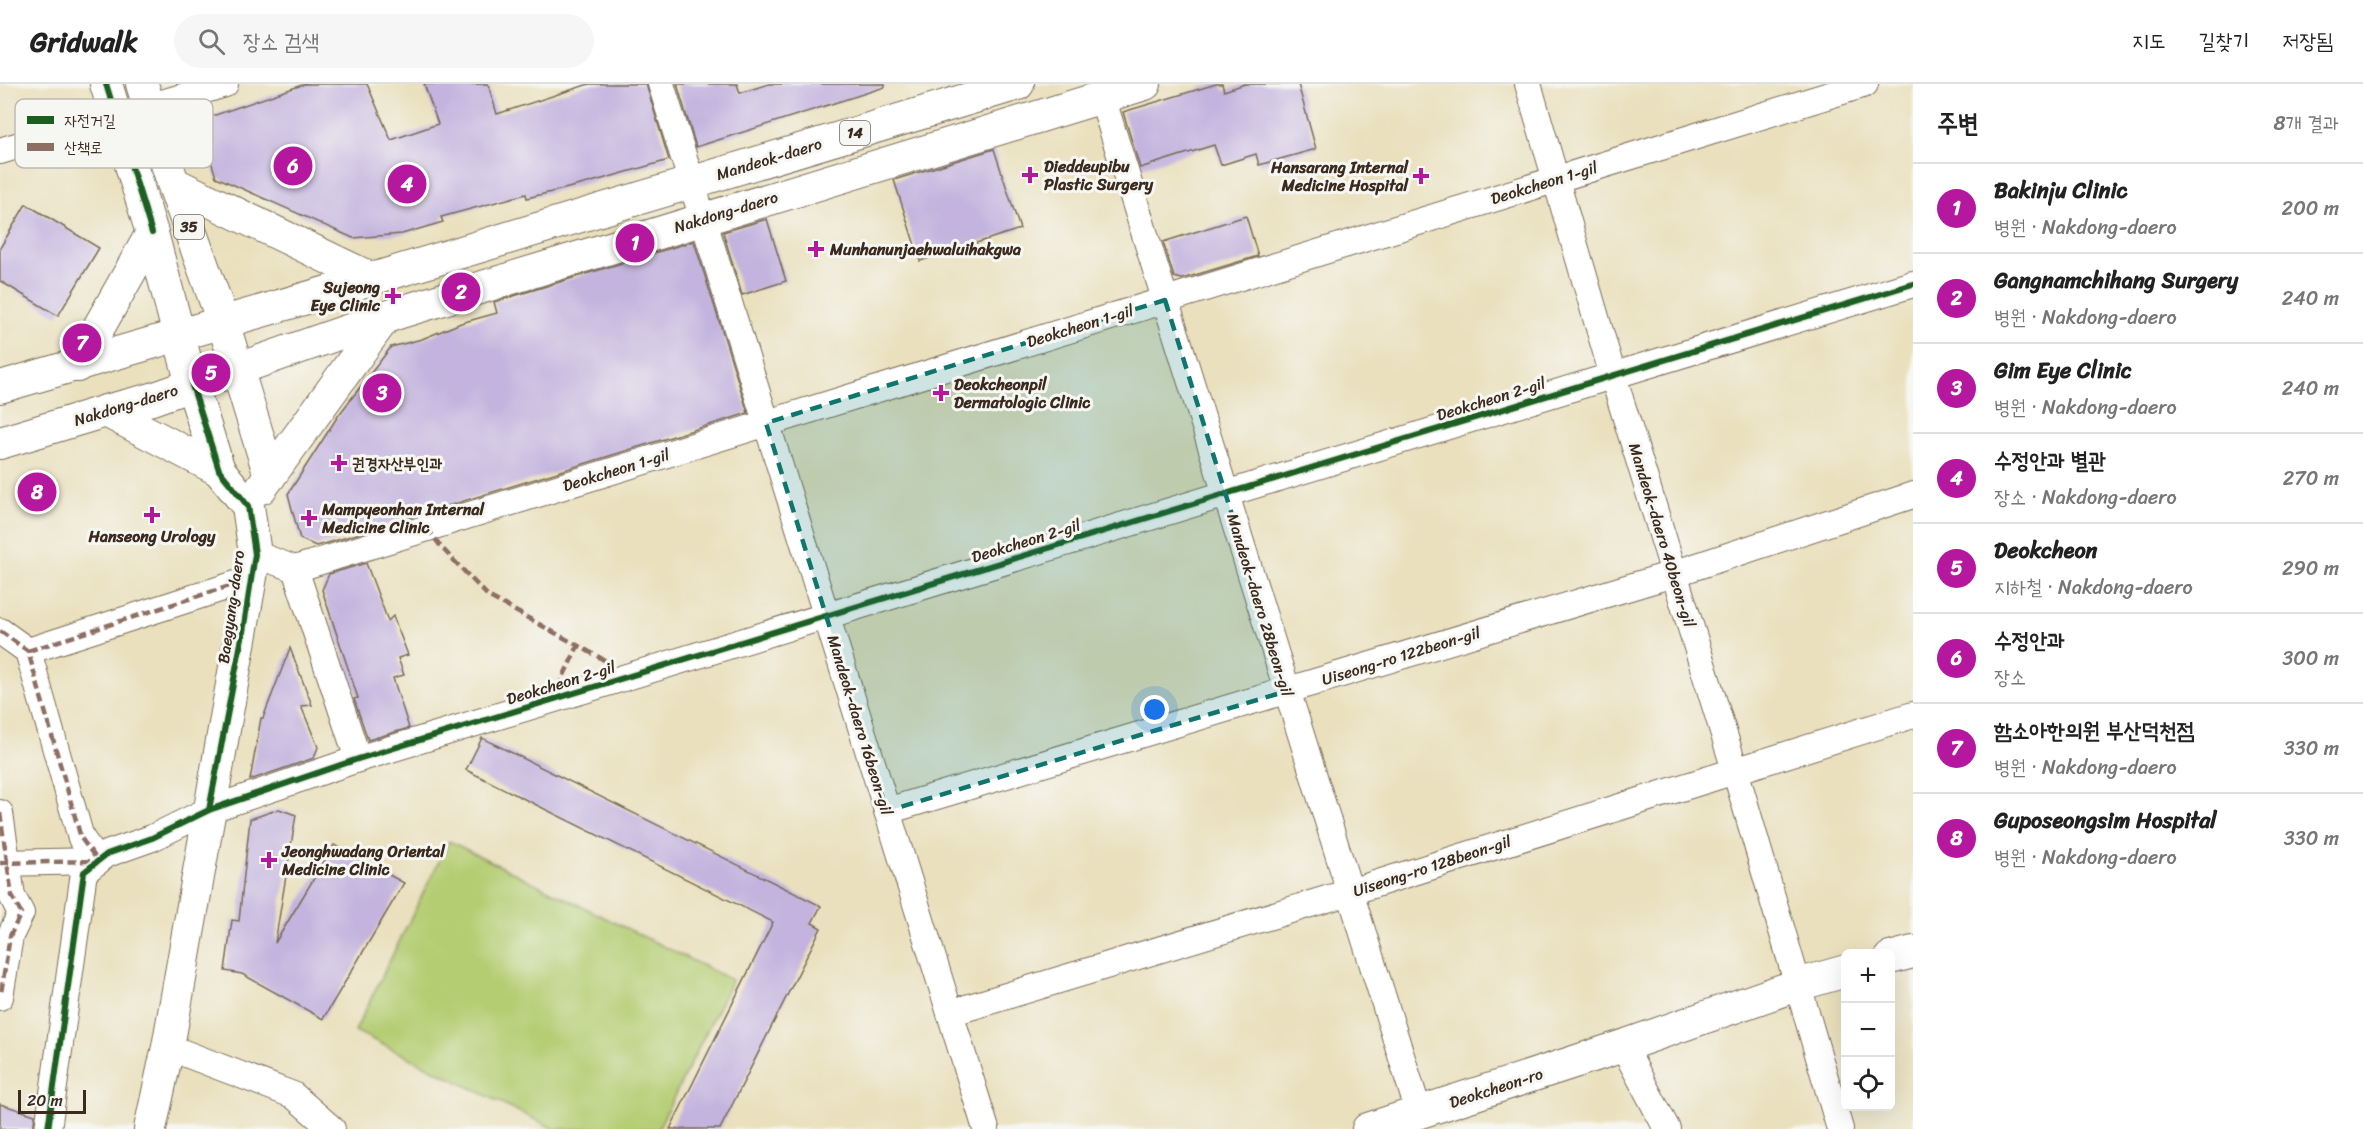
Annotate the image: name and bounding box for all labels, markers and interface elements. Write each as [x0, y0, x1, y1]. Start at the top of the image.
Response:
search box [174, 14, 594, 68]
text: Gridwalk [30, 17, 138, 66]
text: 장소 검색 [243, 22, 319, 61]
text: 지도 [2132, 22, 2166, 60]
text: 길찾기 [2199, 22, 2249, 60]
text: 저장됨 [2282, 22, 2333, 60]
icon: search [195, 25, 228, 58]
legend [15, 99, 213, 168]
text: 주변 [1937, 100, 1979, 146]
text: 자전거길 [64, 106, 116, 135]
text: 8개 결과 [2273, 106, 2339, 141]
road number: 14 [840, 121, 870, 145]
street label: Mandeok-daero [712, 129, 826, 189]
text: 산책로 [64, 133, 103, 162]
pin: 6 [274, 144, 312, 188]
place label: Dieddeupibu Plastic Surgery [1044, 152, 1154, 199]
place label: Hansarang Internal Medicine Hospital [1270, 153, 1409, 200]
street label: Deokcheon 1-gil [1487, 153, 1602, 213]
pin: 4 [388, 162, 426, 206]
marker: Dieddeupibu Plastic Surgery [1021, 166, 1039, 184]
marker: Hansarang Internal Medicine Hospital [1412, 167, 1430, 185]
text: Bakinju Clinic [1994, 171, 2127, 210]
street label: Nakdong-daero [670, 182, 782, 242]
text: 1 [1952, 191, 1961, 226]
text: 200 m [2282, 191, 2339, 226]
text: 병원 · Nakdong-daero [1994, 210, 2177, 245]
road number: 35 [174, 215, 204, 239]
pin: 1 [616, 220, 654, 266]
place label: Munhanunjaehwaluihakgwa [829, 235, 1021, 264]
marker: Munhanunjaehwaluihakgwa [807, 240, 825, 258]
text: Gangnamchihang Surgery [1994, 261, 2238, 300]
pin: 2 [442, 270, 480, 314]
place label: Sujeong Eye Clinic [310, 273, 381, 320]
text: 2 [1951, 281, 1962, 316]
text: 240 m [2282, 281, 2339, 316]
marker: Sujeong Eye Clinic [384, 287, 402, 305]
street label: Deokcheon 1-gil [1023, 296, 1138, 356]
text: 병원 · Nakdong-daero [1994, 300, 2177, 335]
pin: 7 [62, 320, 101, 366]
pin: 5 [192, 350, 230, 396]
text: Gim Eye Clinic [1994, 351, 2132, 390]
street label: Deokcheon 2-gil [1433, 368, 1550, 429]
pin: 3 [362, 370, 401, 416]
place label: Deokcheonpil Dermatologic Clinic [954, 370, 1091, 417]
text: 3 [1951, 371, 1962, 406]
text: 240 m [2282, 371, 2339, 406]
street label: Nakdong-daero [70, 375, 182, 435]
marker: Deokcheonpil Dermatologic Clinic [932, 384, 950, 402]
text: 병원 · Nakdong-daero [1994, 390, 2177, 425]
street label: Mandeok-daero 40beon-gil [1620, 439, 1704, 631]
street label: Deokcheon 1-gil [559, 440, 674, 500]
text: 수정안과 별관 [1994, 441, 2106, 480]
place label: 권경자산부인과 [352, 449, 442, 478]
marker: 권경자산부인과 [330, 454, 348, 472]
text: 4 [1950, 461, 1963, 496]
text: 270 m [2283, 461, 2339, 496]
pin: 8 [18, 470, 57, 514]
text: 장소 · Nakdong-daero [1994, 480, 2177, 515]
place label: Mampyeonhan Internal Medicine Clinic [321, 495, 485, 542]
marker: Hanseong Urology [143, 506, 161, 524]
marker: Mampyeonhan Internal Medicine Clinic [300, 509, 318, 527]
street label: Deokcheon 2-gil [968, 510, 1085, 571]
street label: Mandeok-daero 28beon-gil [1218, 510, 1302, 701]
place label: Hanseong Urology [88, 522, 216, 551]
text: Deokcheon [1994, 531, 2097, 570]
street label: Baegyang-daero [209, 548, 253, 666]
text: 5 [1950, 551, 1963, 586]
text: 290 m [2282, 551, 2339, 586]
text: 지하철 · Nakdong-daero [1994, 570, 2193, 605]
street label: Uiseong-ro 122beon-gil [1318, 618, 1484, 694]
text: 수정안과 [1994, 621, 2065, 660]
street label: Mandeok-daero 16beon-gil [819, 631, 901, 819]
text: 6 [1951, 641, 1962, 676]
text: 300 m [2282, 641, 2339, 676]
street label: Deokcheon 2-gil [503, 652, 620, 713]
text: 장소 [1994, 660, 2026, 695]
your location [1140, 695, 1169, 724]
text: 함소아한의원 부산덕천점 [1994, 711, 2194, 750]
text: 7 [1951, 731, 1962, 766]
text: 330 m [2284, 731, 2339, 766]
text: 병원 · Nakdong-daero [1994, 750, 2177, 785]
text: Guposeongsim Hospital [1994, 801, 2217, 840]
text: 8 [1950, 821, 1963, 856]
text: 330 m [2284, 821, 2339, 856]
street label: Uiseong-ro 128beon-gil [1349, 827, 1515, 905]
place label: Jeonghwadang Oriental Medicine Clinic [281, 837, 446, 884]
text: 병원 · Nakdong-daero [1994, 840, 2177, 875]
marker: Jeonghwadang Oriental Medicine Clinic [260, 851, 278, 869]
map controls [1841, 949, 1895, 1111]
button: + [1841, 949, 1895, 1003]
button: − [1841, 1003, 1895, 1057]
button: locate [1841, 1057, 1895, 1111]
street label: Deokcheon-ro [1445, 1059, 1547, 1117]
text: 20 m [27, 1086, 63, 1115]
scale bar [18, 1087, 86, 1114]

